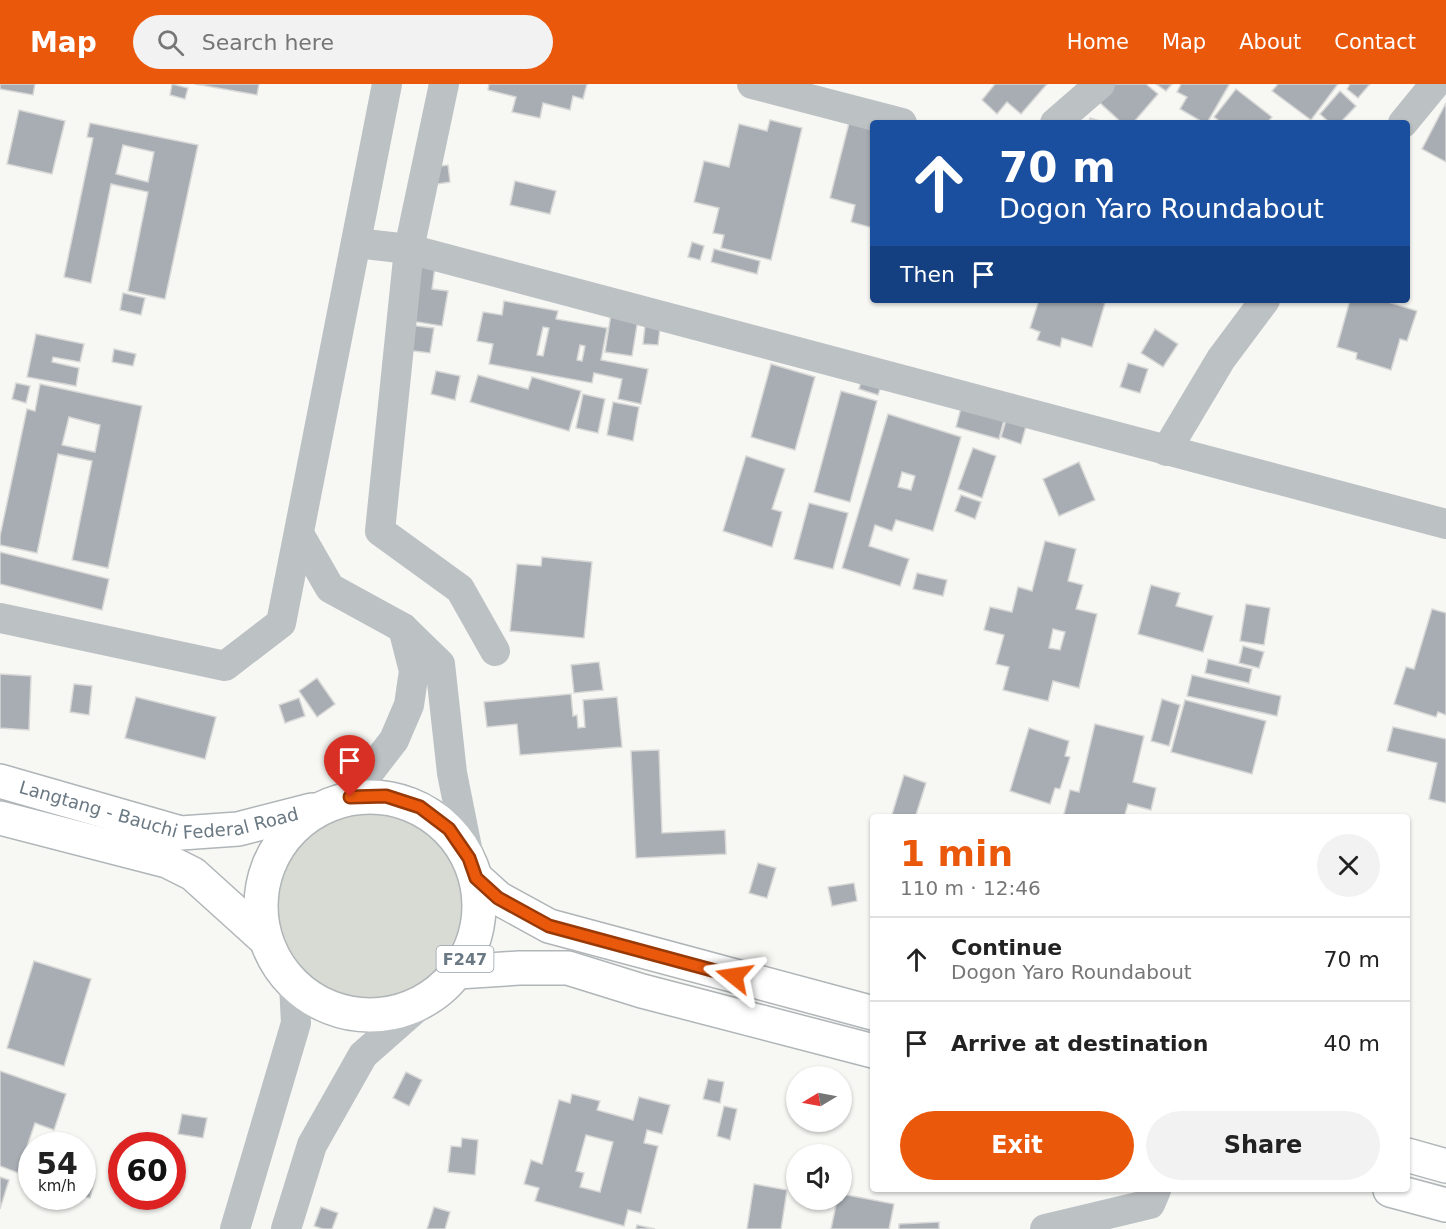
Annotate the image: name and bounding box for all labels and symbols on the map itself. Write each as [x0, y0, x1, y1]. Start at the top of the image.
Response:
pin [324, 735, 375, 797]
street label: Langtang - Bauchi Federal Road [17, 776, 301, 843]
position arrow [702, 944, 766, 1008]
road number: F247 [436, 946, 494, 972]
north arrow [786, 1066, 852, 1132]
speed limit sign: 60 [108, 1132, 186, 1210]

